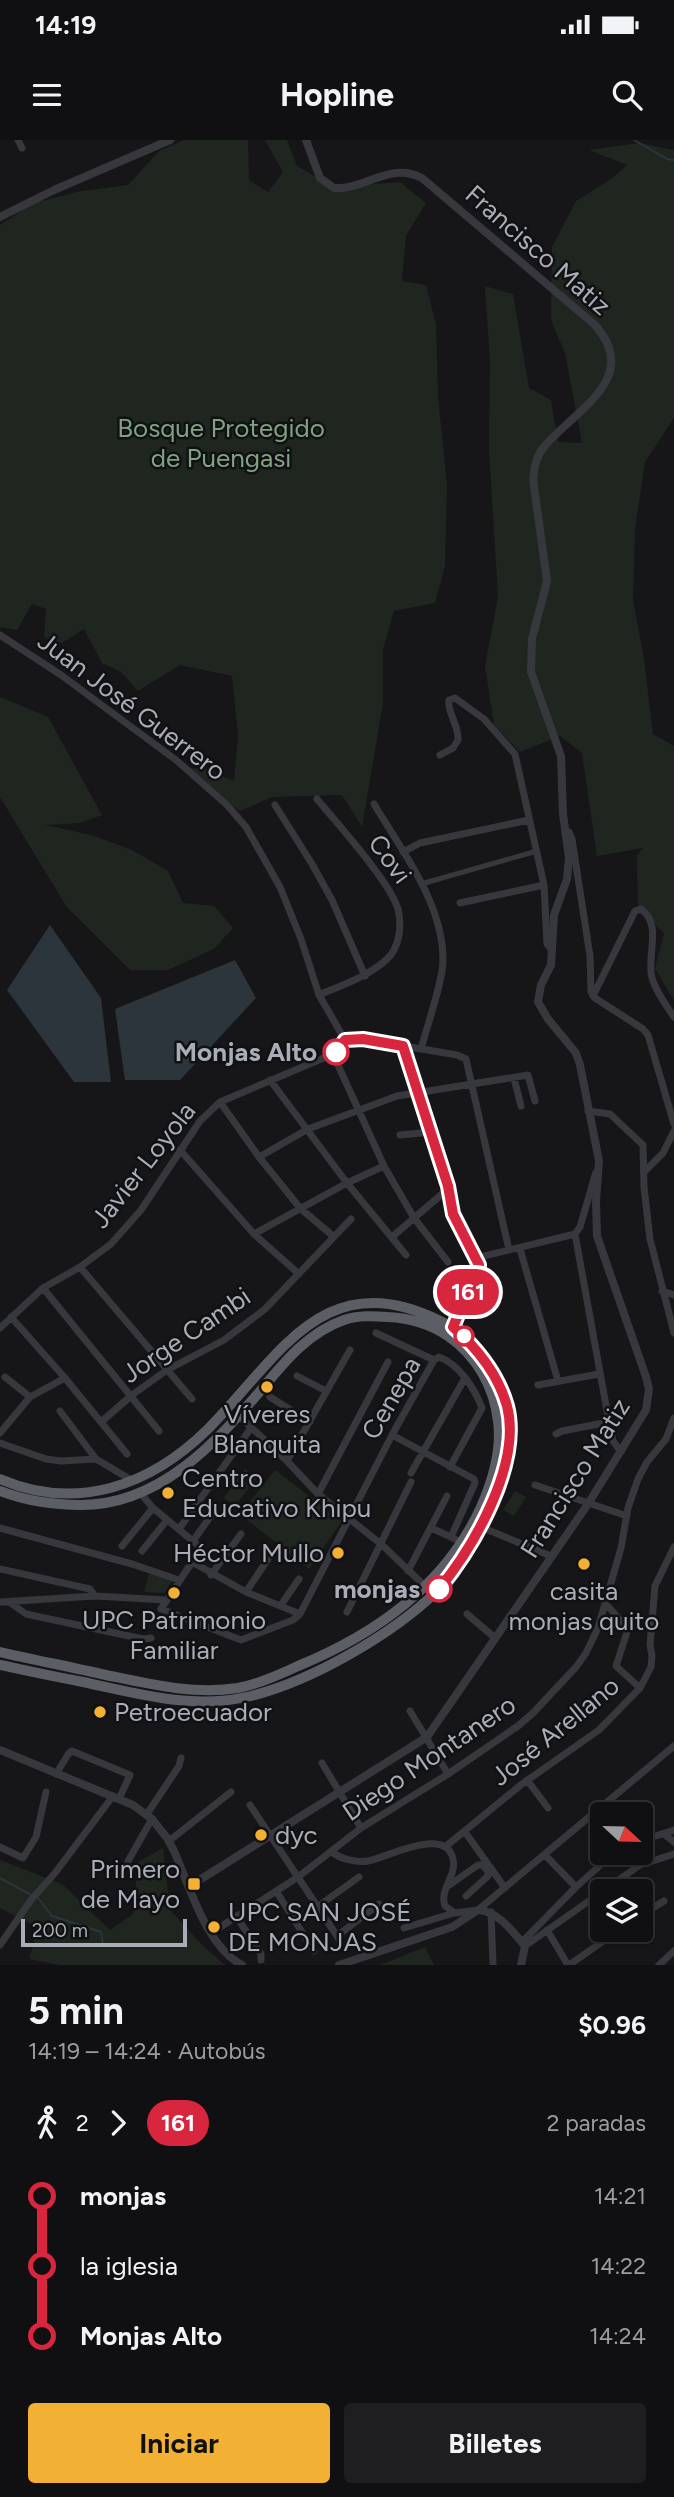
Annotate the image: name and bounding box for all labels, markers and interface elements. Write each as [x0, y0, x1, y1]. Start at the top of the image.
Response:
text: 14:19 [35, 9, 96, 41]
icon: menu [28, 76, 66, 114]
text: Hopline [280, 76, 394, 114]
icon: search [608, 76, 646, 114]
street label: Francisco Matiz [459, 178, 617, 322]
park label: Bosque Protegido de Puengasi [117, 412, 325, 474]
street label: Juan José Guerrero [32, 625, 232, 787]
street label: Covi [361, 828, 419, 890]
place label: Monjas Alto [175, 1036, 317, 1068]
marker: Monjas Alto [323, 1039, 349, 1065]
street label: Javier Loyola [84, 1096, 202, 1234]
line badge: 161 [428, 1269, 508, 1315]
text: 161 [451, 1277, 485, 1306]
street label: Jorge Cambi [115, 1280, 257, 1390]
unlabelled marker [454, 1326, 474, 1346]
street label: Cenepa [355, 1351, 427, 1445]
marker: Víveres Blanquita [259, 1379, 275, 1395]
street label: Francisco Matiz [513, 1392, 637, 1564]
place label: Víveres Blanquita [213, 1398, 321, 1460]
place label: Centro Educativo Khipu [182, 1462, 371, 1524]
marker: Centro Educativo Khipu [160, 1485, 176, 1501]
place label: Héctor Mullo [173, 1537, 324, 1569]
marker: Héctor Mullo [330, 1545, 346, 1561]
marker: casita monjas quito [576, 1556, 592, 1572]
place label: monjas [334, 1573, 420, 1605]
place label: casita monjas quito [509, 1575, 659, 1637]
marker: monjas [426, 1576, 452, 1602]
marker: UPC Patrimonio Familiar [166, 1585, 182, 1601]
place label: UPC Patrimonio Familiar [82, 1604, 266, 1666]
street label: José Arellano [484, 1669, 626, 1793]
street label: Diego Montanero [336, 1688, 522, 1828]
place label: Petroecuador [114, 1696, 272, 1728]
marker: Petroecuador [92, 1704, 108, 1720]
north arrow [590, 1802, 653, 1866]
map controls [590, 1802, 653, 1942]
place label: dyc [275, 1819, 318, 1851]
marker: dyc [253, 1827, 269, 1843]
place label: Primero de Mayo [81, 1853, 180, 1915]
marker: Primero de Mayo [186, 1876, 202, 1892]
button: layers [590, 1879, 653, 1942]
place label: UPC SAN JOSÉ DE MONJAS [228, 1896, 412, 1958]
scale bar [21, 1916, 187, 1948]
text: 200 m [32, 1919, 88, 1942]
marker: UPC SAN JOSÉ DE MONJAS [206, 1919, 222, 1935]
text: 5 min [28, 1988, 124, 2034]
text: $0.96 [578, 2009, 646, 2041]
text: 14:19 – 14:24 · Autobús [28, 2037, 266, 2065]
icon: walk [28, 2104, 66, 2142]
icon: forward [99, 2104, 137, 2142]
text: 161 [161, 2108, 195, 2137]
text: 2 [76, 2109, 89, 2137]
text: 2 paradas [547, 2109, 646, 2137]
text: monjas [80, 2180, 166, 2212]
text: 14:21 [594, 2182, 646, 2210]
text: la iglesia [80, 2250, 178, 2282]
text: 14:22 [591, 2252, 646, 2280]
text: Monjas Alto [80, 2320, 222, 2352]
text: 14:24 [589, 2322, 646, 2350]
button: Iniciar [28, 2403, 330, 2483]
button: Billetes [344, 2403, 646, 2483]

